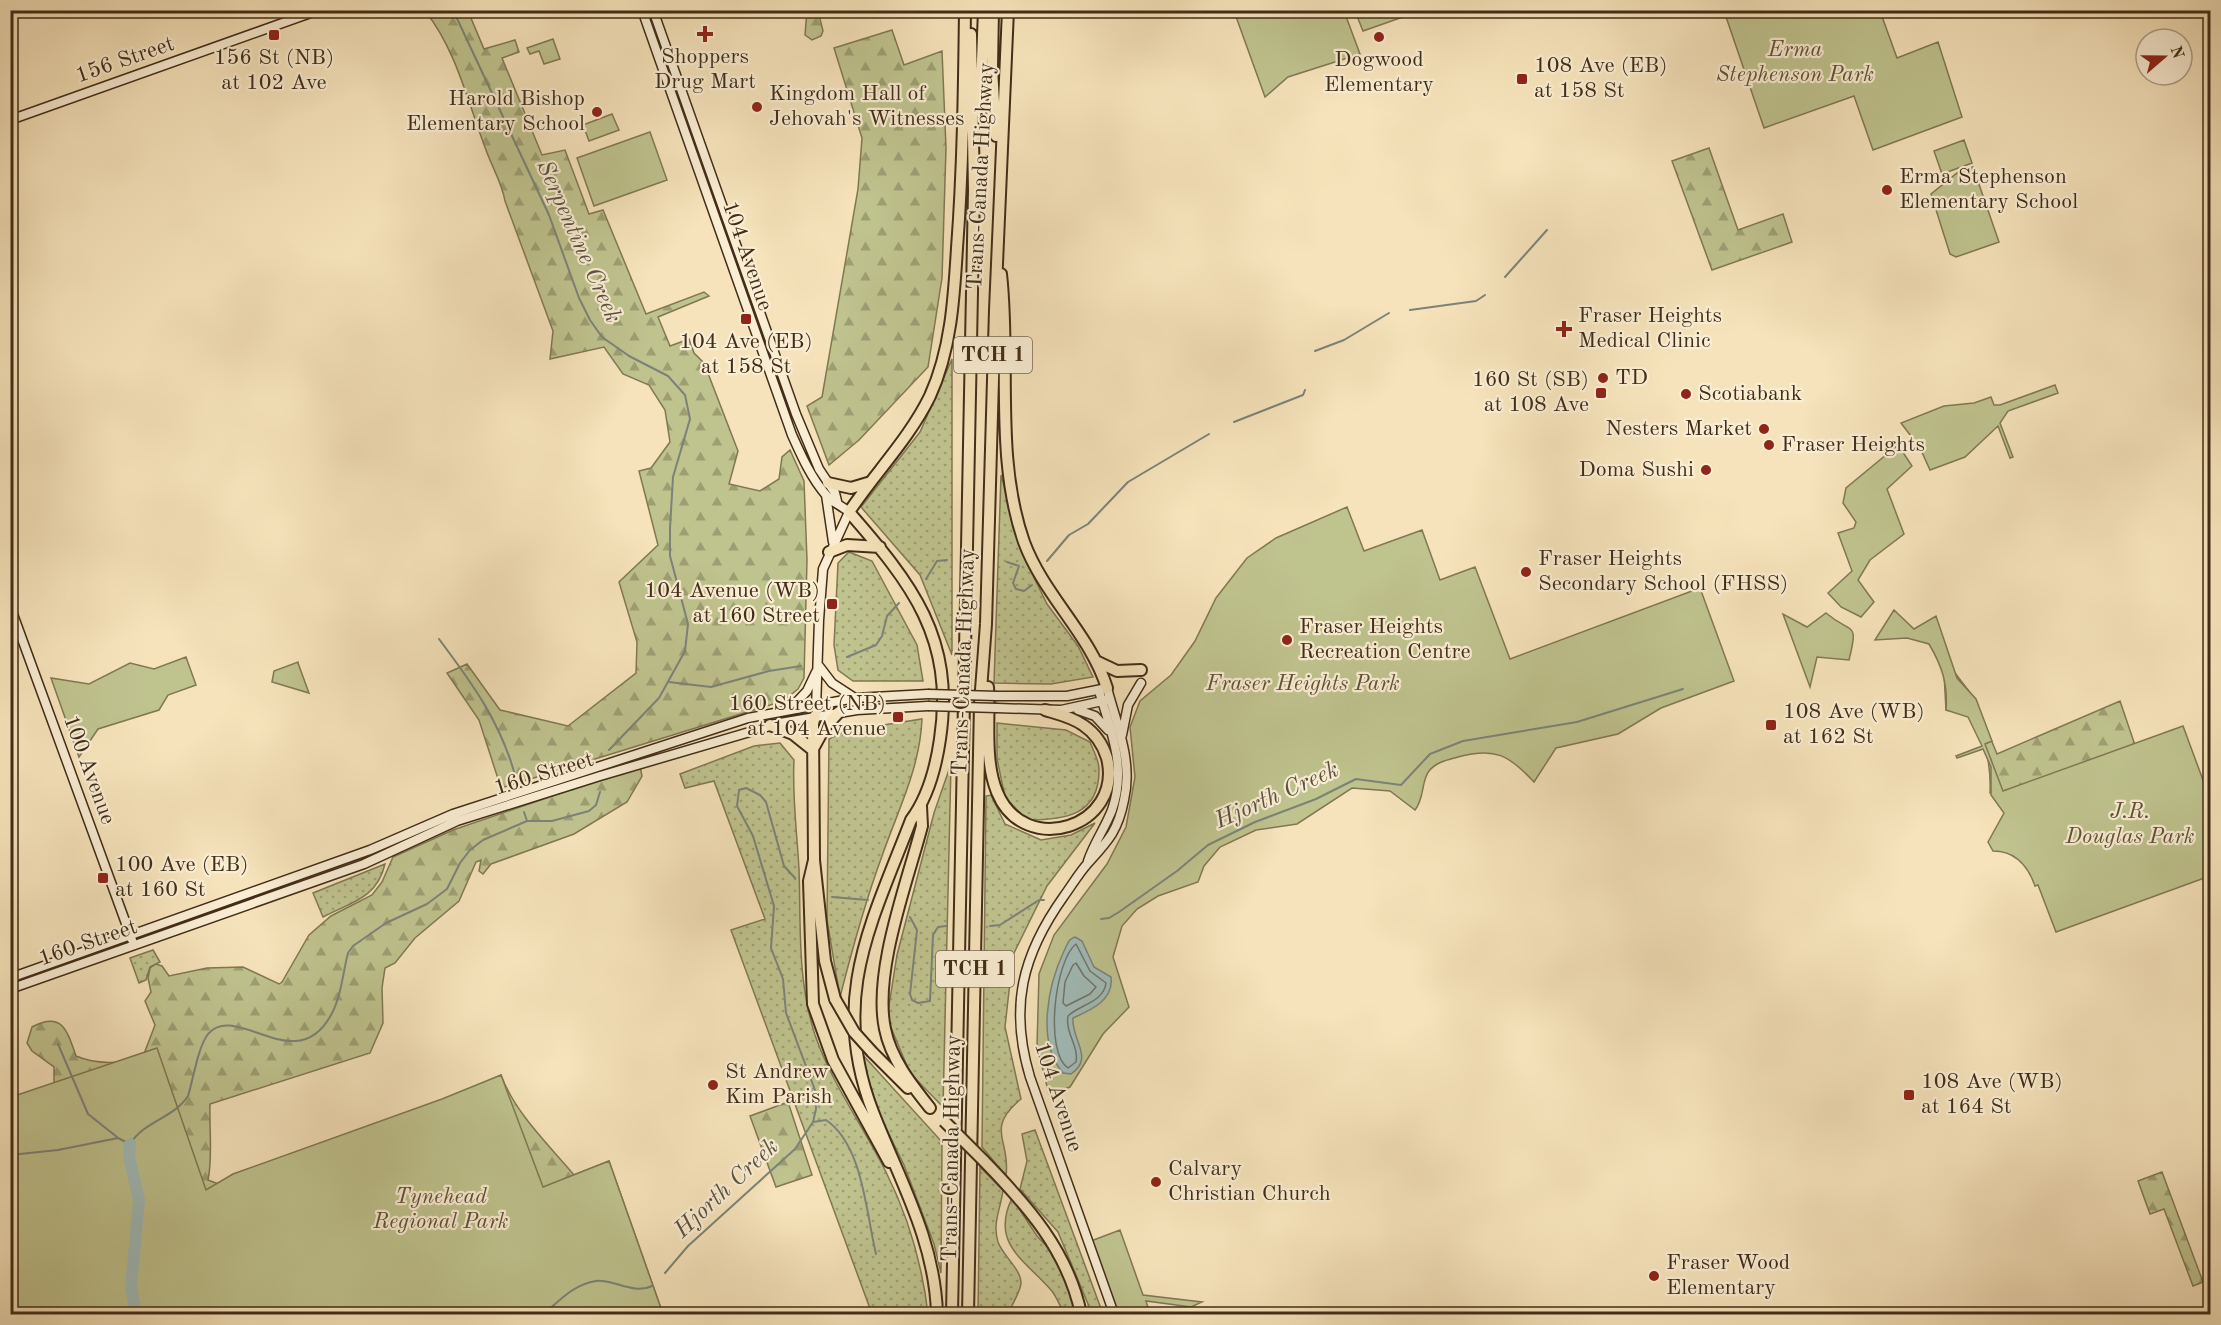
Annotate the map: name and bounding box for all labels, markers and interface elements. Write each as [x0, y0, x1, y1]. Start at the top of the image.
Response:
marker: Shoppers Drug Mart [698, 27, 712, 41]
north arrow [2134, 27, 2194, 87]
marker: 156 St (NB) at 102 Ave [267, 28, 281, 42]
marker: Dogwood Elementary [1372, 30, 1386, 44]
street label: 156 Street [73, 33, 177, 87]
park label: Erma Stephenson Park [1716, 39, 1874, 86]
text: N [2167, 44, 2186, 62]
place label: Shoppers Drug Mart [654, 46, 756, 93]
place label: 156 St (NB) at 102 Ave [214, 47, 334, 94]
place label: Dogwood Elementary [1324, 49, 1434, 96]
place label: 108 Ave (EB) at 158 St [1534, 55, 1667, 102]
street label: Trans-Canada Highway [964, 61, 998, 290]
marker: 108 Ave (EB) at 158 St [1515, 72, 1529, 86]
place label: Kingdom Hall of Jehovah's Witnesses [769, 83, 965, 130]
place label: Harold Bishop Elementary School [406, 88, 585, 135]
marker: Kingdom Hall of Jehovah's Witnesses [750, 100, 764, 114]
marker: Harold Bishop Elementary School [590, 105, 604, 119]
water label: Serpentine Creek [531, 157, 625, 327]
place label: Erma Stephenson Elementary School [1899, 166, 2078, 213]
marker: Erma Stephenson Elementary School [1880, 183, 1894, 197]
street label: 104 Avenue [718, 198, 776, 314]
place label: Fraser Heights Medical Clinic [1578, 305, 1722, 352]
marker: 104 Ave (EB) at 158 St [739, 312, 753, 326]
marker: Fraser Heights Medical Clinic [1555, 320, 1573, 338]
place label: 104 Ave (EB) at 158 St [679, 331, 813, 378]
road number: TCH 1 [954, 337, 1032, 373]
place label: TD [1615, 367, 1648, 389]
place label: 160 St (SB) at 108 Ave [1472, 369, 1589, 416]
marker: TD [1596, 371, 1610, 385]
place label: Scotiabank [1698, 383, 1802, 405]
marker: 160 St (SB) at 108 Ave [1594, 386, 1608, 400]
marker: Scotiabank [1679, 387, 1693, 401]
place label: Nesters Market [1605, 418, 1752, 440]
marker: Nesters Market [1757, 422, 1771, 436]
place label: Fraser Heights [1781, 434, 1925, 456]
marker: Fraser Heights [1762, 438, 1776, 452]
place label: Doma Sushi [1579, 459, 1694, 481]
marker: Doma Sushi [1699, 463, 1713, 477]
street label: Trans-Canada Highway [949, 547, 979, 776]
place label: Fraser Heights Secondary School (FHSS) [1538, 548, 1788, 595]
marker: Fraser Heights Secondary School (FHSS) [1519, 565, 1533, 579]
place label: 104 Avenue (WB) at 160 Street [645, 580, 820, 627]
marker: 104 Avenue (WB) at 160 Street [825, 597, 839, 611]
place label: Fraser Heights Recreation Centre [1299, 616, 1471, 663]
marker: Fraser Heights Recreation Centre [1280, 633, 1294, 647]
park label: Fraser Heights Park [1205, 673, 1400, 695]
place label: 160 Street (NB) at 104 Avenue [729, 693, 886, 740]
place label: 108 Ave (WB) at 162 St [1783, 701, 1925, 748]
marker: 160 Street (NB) at 104 Avenue [891, 710, 905, 724]
street label: 100 Avenue [59, 713, 119, 827]
marker: 108 Ave (WB) at 162 St [1764, 718, 1778, 732]
street label: 160 Street [492, 748, 596, 800]
water label: Hjorth Creek [1210, 758, 1343, 834]
park label: J.R. Douglas Park [2065, 801, 2195, 848]
place label: 100 Ave (EB) at 160 St [115, 854, 248, 901]
marker: 100 Ave (EB) at 160 St [96, 871, 110, 885]
street label: 160 Street [36, 916, 140, 970]
road number: TCH 1 [936, 951, 1014, 987]
street label: Trans-Canada Highway [939, 1034, 965, 1262]
street label: 104 Avenue [1030, 1039, 1086, 1155]
place label: St Andrew Kim Parish [725, 1061, 833, 1108]
place label: 108 Ave (WB) at 164 St [1921, 1071, 2063, 1118]
marker: St Andrew Kim Parish [706, 1078, 720, 1092]
marker: 108 Ave (WB) at 164 St [1902, 1088, 1916, 1102]
water label: Hjorth Creek [669, 1135, 784, 1244]
place label: Calvary Christian Church [1168, 1158, 1331, 1205]
marker: Calvary Christian Church [1149, 1175, 1163, 1189]
park label: Tynehead Regional Park [372, 1186, 509, 1233]
place label: Fraser Wood Elementary [1666, 1252, 1790, 1299]
marker: Fraser Wood Elementary [1647, 1269, 1661, 1283]

